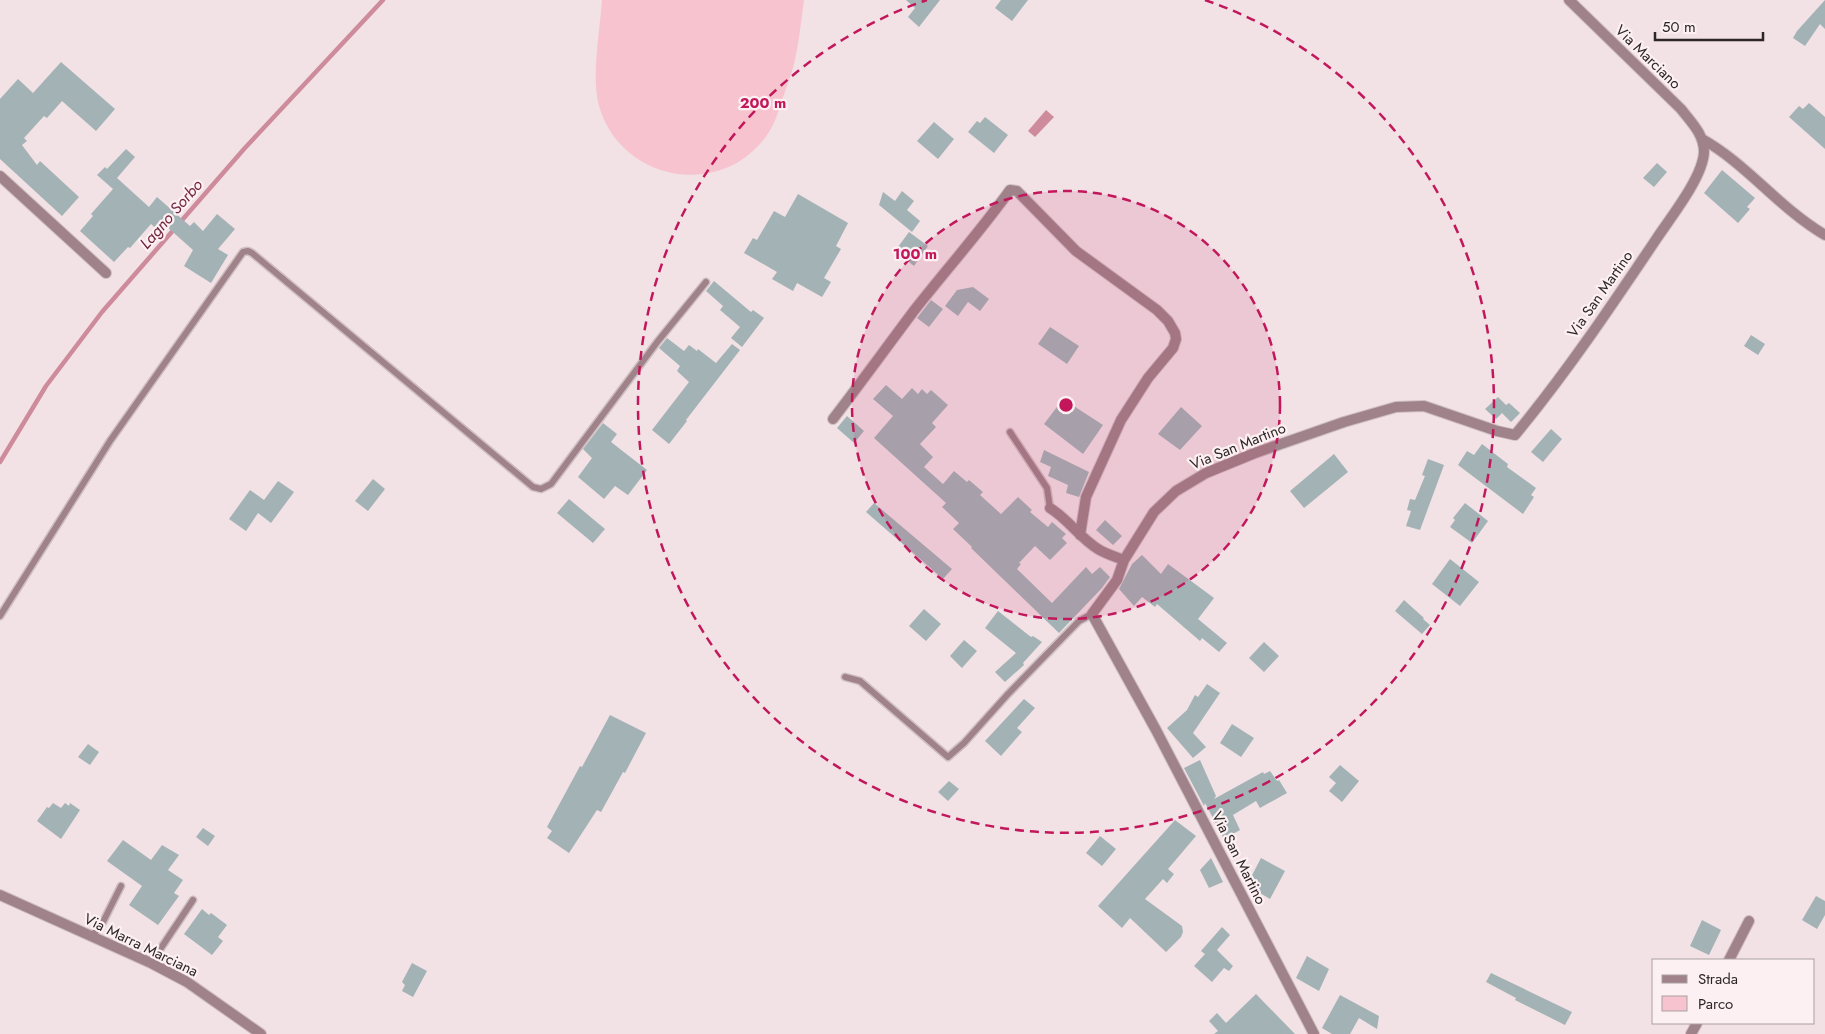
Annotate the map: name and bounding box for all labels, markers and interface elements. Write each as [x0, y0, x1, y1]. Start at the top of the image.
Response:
scale bar [1655, 10, 1762, 42]
text: 50 m [1662, 16, 1696, 38]
street label: Via Marciano [1610, 20, 1686, 94]
text: 200 m [740, 92, 786, 114]
water label: Lagno Sorbo [134, 174, 208, 254]
text: 100 m [893, 243, 937, 265]
street label: Via San Martino [1562, 246, 1638, 342]
centre of rings [1057, 396, 1075, 414]
street label: Via San Martino [1187, 417, 1289, 475]
street label: Via San Martino [1206, 808, 1272, 908]
street label: Via Marra Marciana [80, 908, 202, 982]
legend [1652, 959, 1815, 1024]
text: Strada [1698, 968, 1738, 990]
text: Parco [1698, 993, 1733, 1015]

